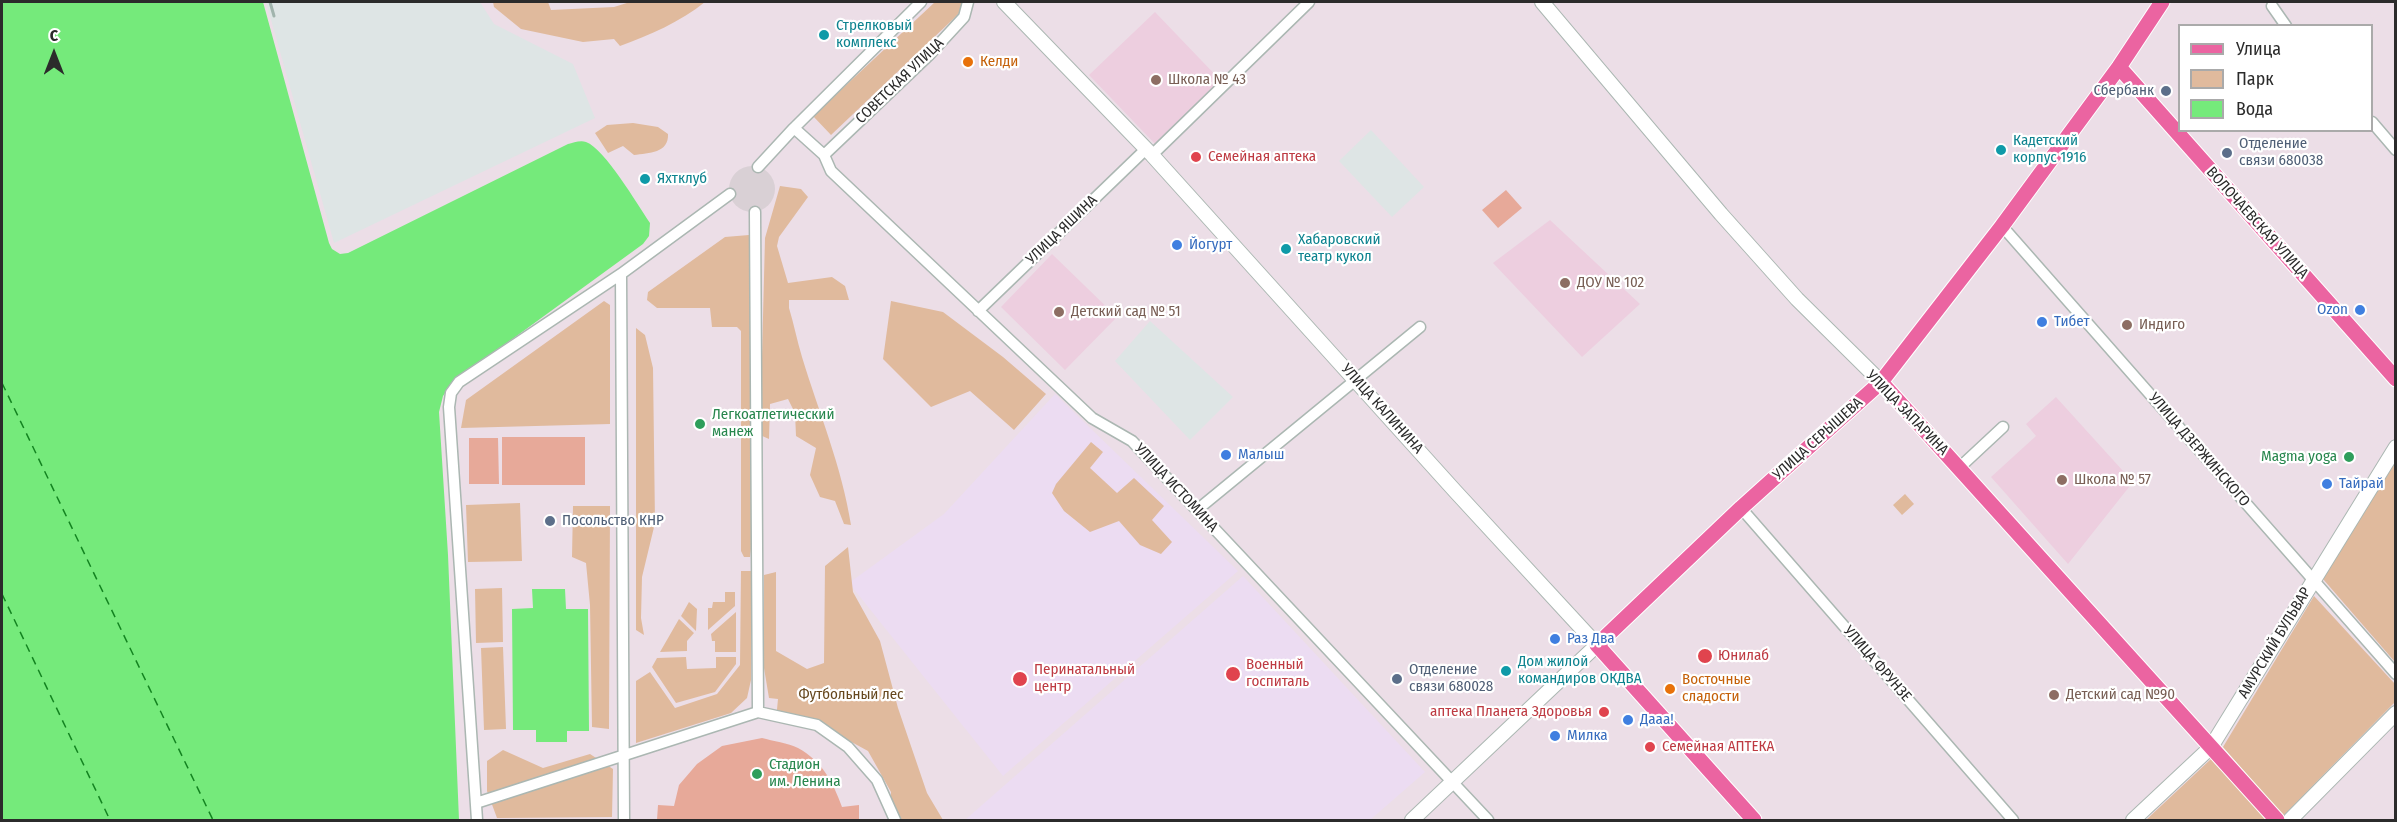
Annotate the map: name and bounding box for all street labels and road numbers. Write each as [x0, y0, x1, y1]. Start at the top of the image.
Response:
street label: СОВЕТСКАЯ УЛИЦА [852, 34, 948, 128]
street label: ВОЛОЧАЕВСКАЯ УЛИЦА [2202, 163, 2312, 283]
street label: УЛИЦА ЯШИНА [1023, 192, 1101, 268]
street label: УЛИЦА КАЛИНИНА [1337, 360, 1427, 458]
street label: УЛИЦА ЗАПАРИНА [1862, 367, 1952, 459]
street label: УЛИЦА ДЗЕРЖИНСКОГО [2145, 389, 2253, 511]
street label: УЛИЦА СЕРЫШЕВА [1769, 394, 1867, 484]
street label: УЛИЦА ИСТОМИНА [1130, 440, 1222, 536]
street label: АМУРСКИЙ БУЛЬВАР [2235, 584, 2315, 702]
street label: УЛИЦА ФРУНЗЕ [1839, 622, 1915, 706]

